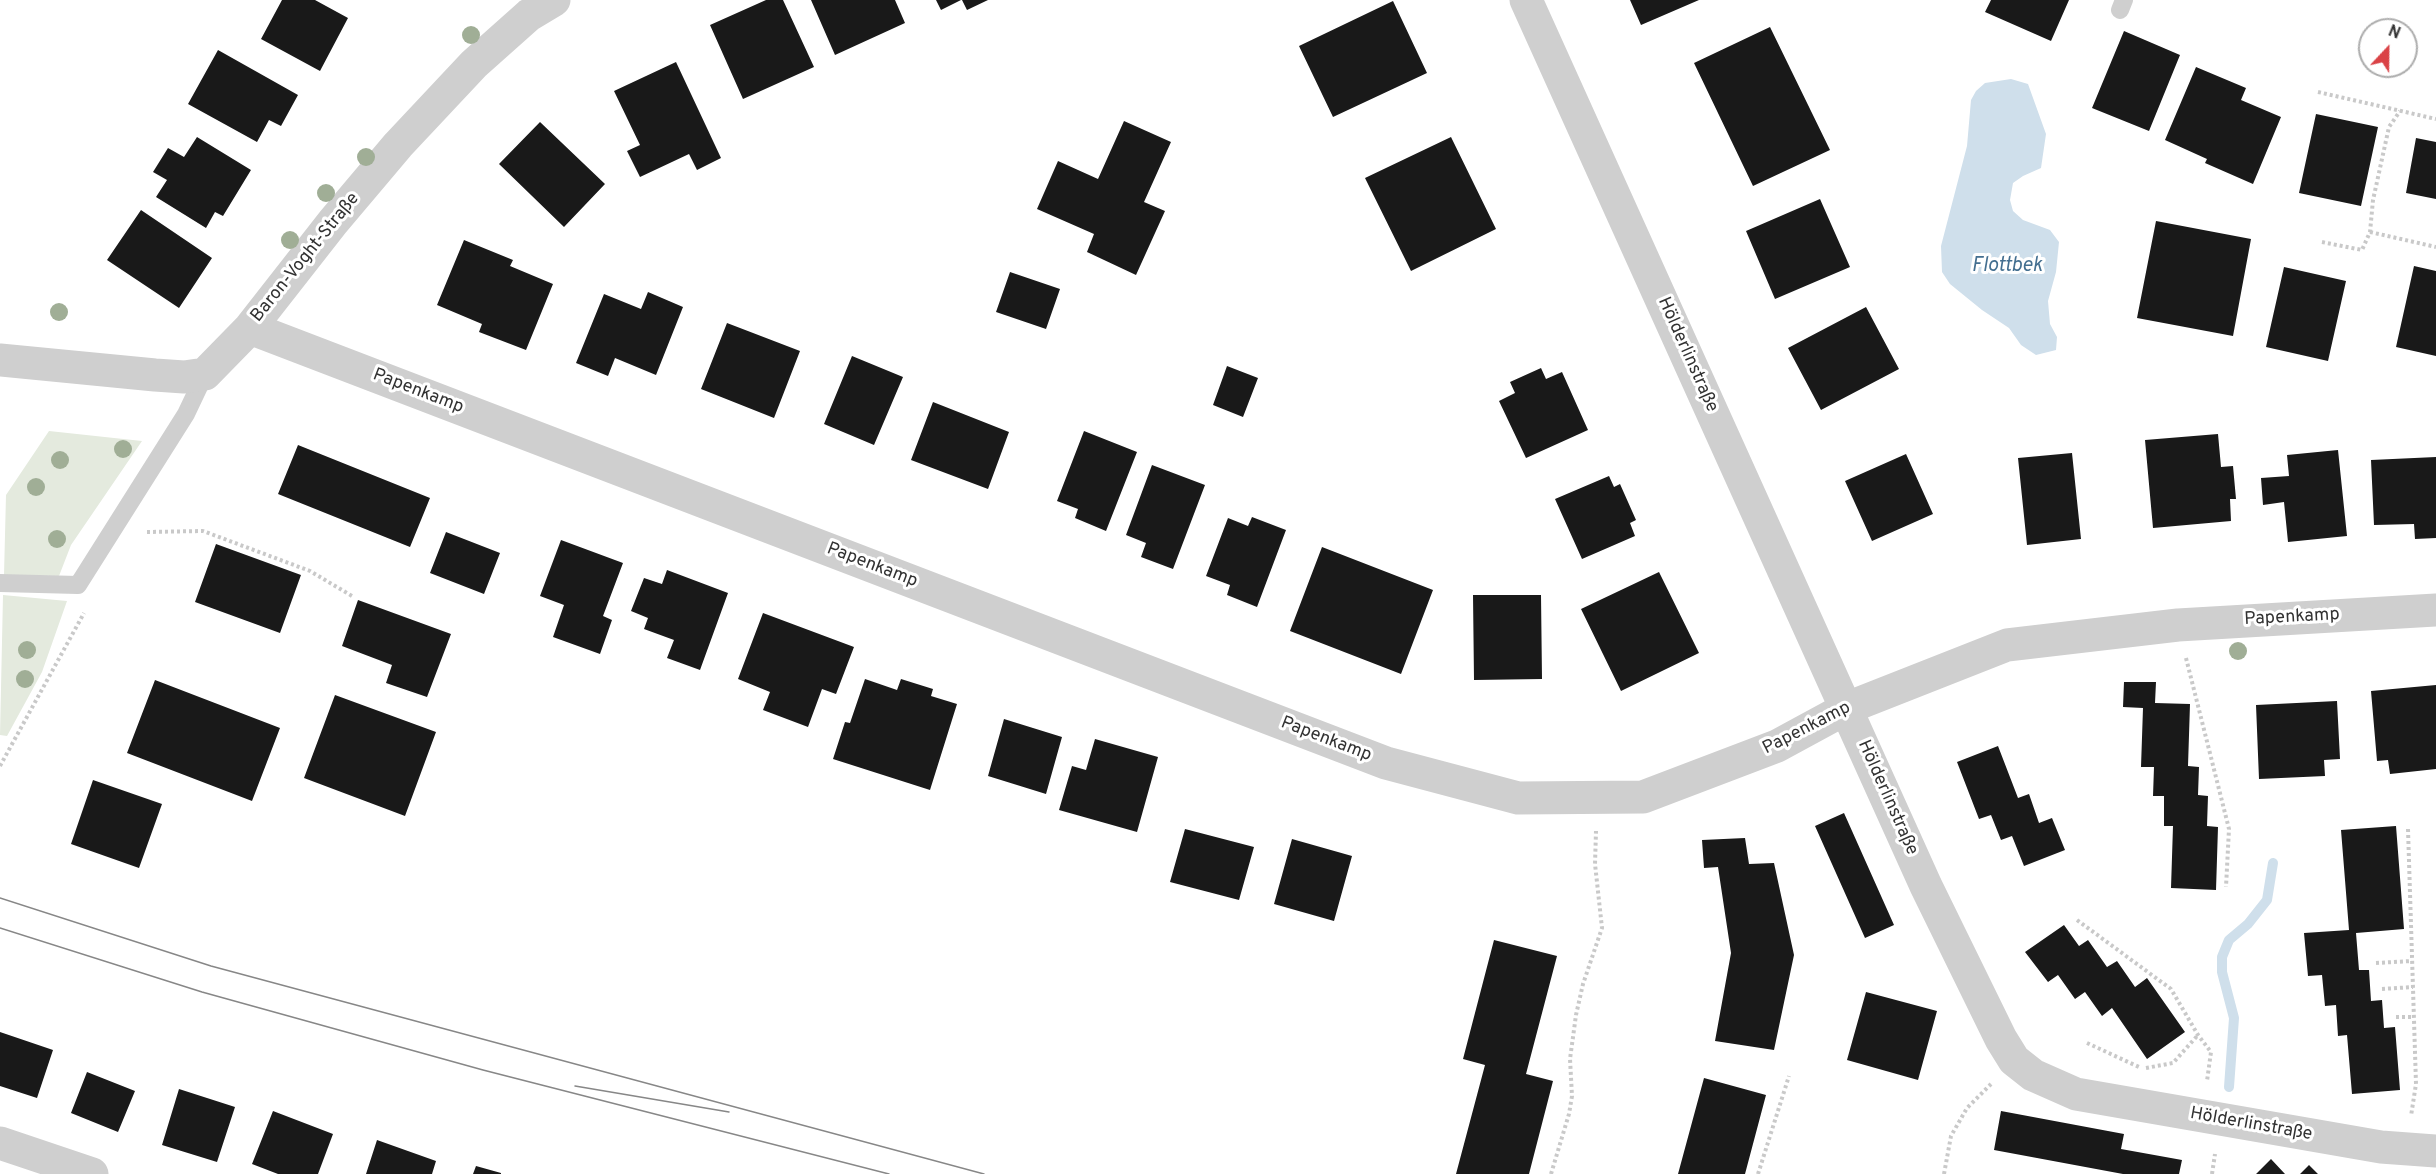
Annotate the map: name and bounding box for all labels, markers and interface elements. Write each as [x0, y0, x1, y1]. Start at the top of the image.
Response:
north arrow [2358, 18, 2418, 78]
text: N [2385, 22, 2403, 45]
street label: Baron-Voght-Straße [247, 189, 365, 327]
water label: Flottbek [1972, 255, 2042, 279]
street label: Hölderlinstraße [1652, 294, 1722, 416]
street label: Papenkamp [370, 365, 466, 419]
street label: Papenkamp [824, 539, 920, 593]
street label: Papenkamp [2244, 605, 2340, 631]
street label: Papenkamp [1760, 698, 1854, 760]
street label: Papenkamp [1278, 713, 1374, 767]
street label: Hölderlinstraße [1852, 737, 1922, 859]
street label: Hölderlinstraße [2188, 1104, 2314, 1146]

